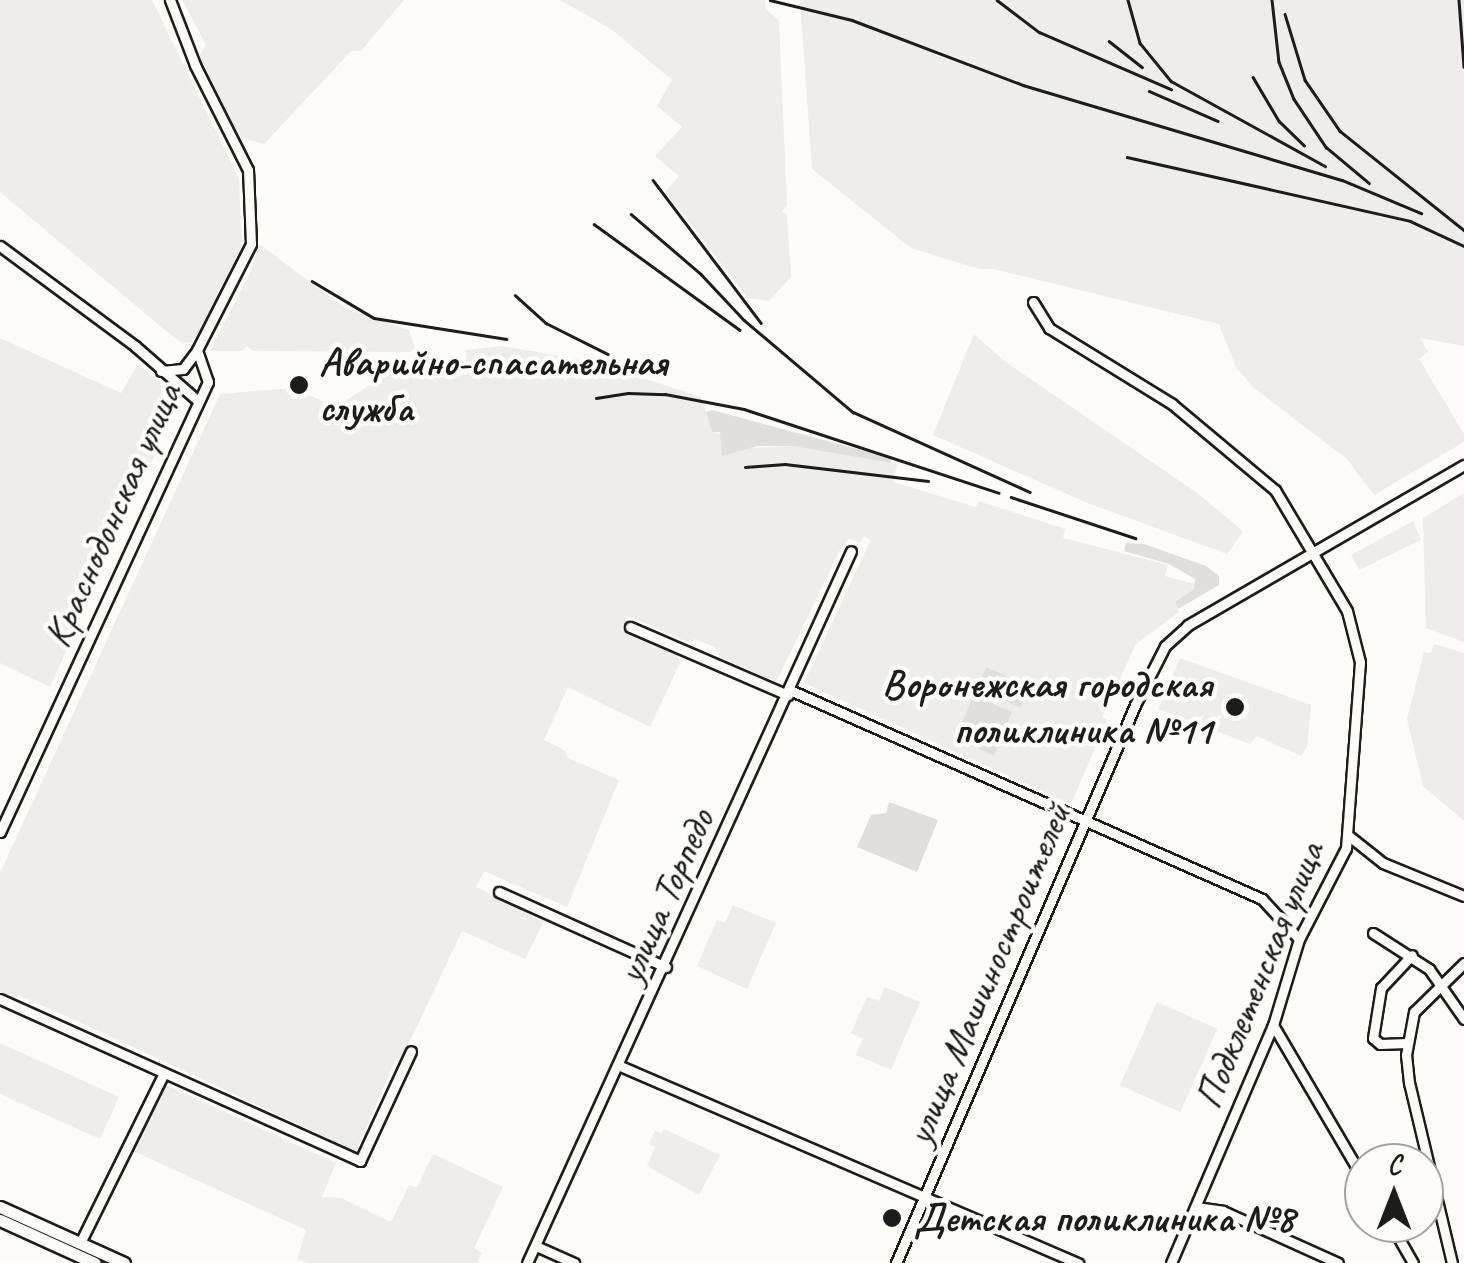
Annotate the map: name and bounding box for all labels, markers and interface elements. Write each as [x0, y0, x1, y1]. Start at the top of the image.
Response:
place label: Аварийно-спасательная служба [319, 338, 667, 432]
street label: Краснодонская улица [31, 374, 193, 656]
marker: Аварийно-спасательная служба [288, 374, 310, 396]
place label: Воронежская городская поликлиника №11 [883, 660, 1212, 754]
marker: Воронежская городская поликлиника №11 [1222, 694, 1248, 720]
street label: улица Машиностроителей [895, 796, 1081, 1152]
street label: улица Торпедо [605, 801, 725, 991]
street label: Подклетенская улица [1183, 833, 1335, 1117]
north arrow [1344, 1143, 1444, 1243]
text: С [1387, 1147, 1401, 1182]
place label: Детская поликлиника №8 [914, 1194, 1294, 1242]
marker: Детская поликлиника №8 [879, 1205, 905, 1231]

